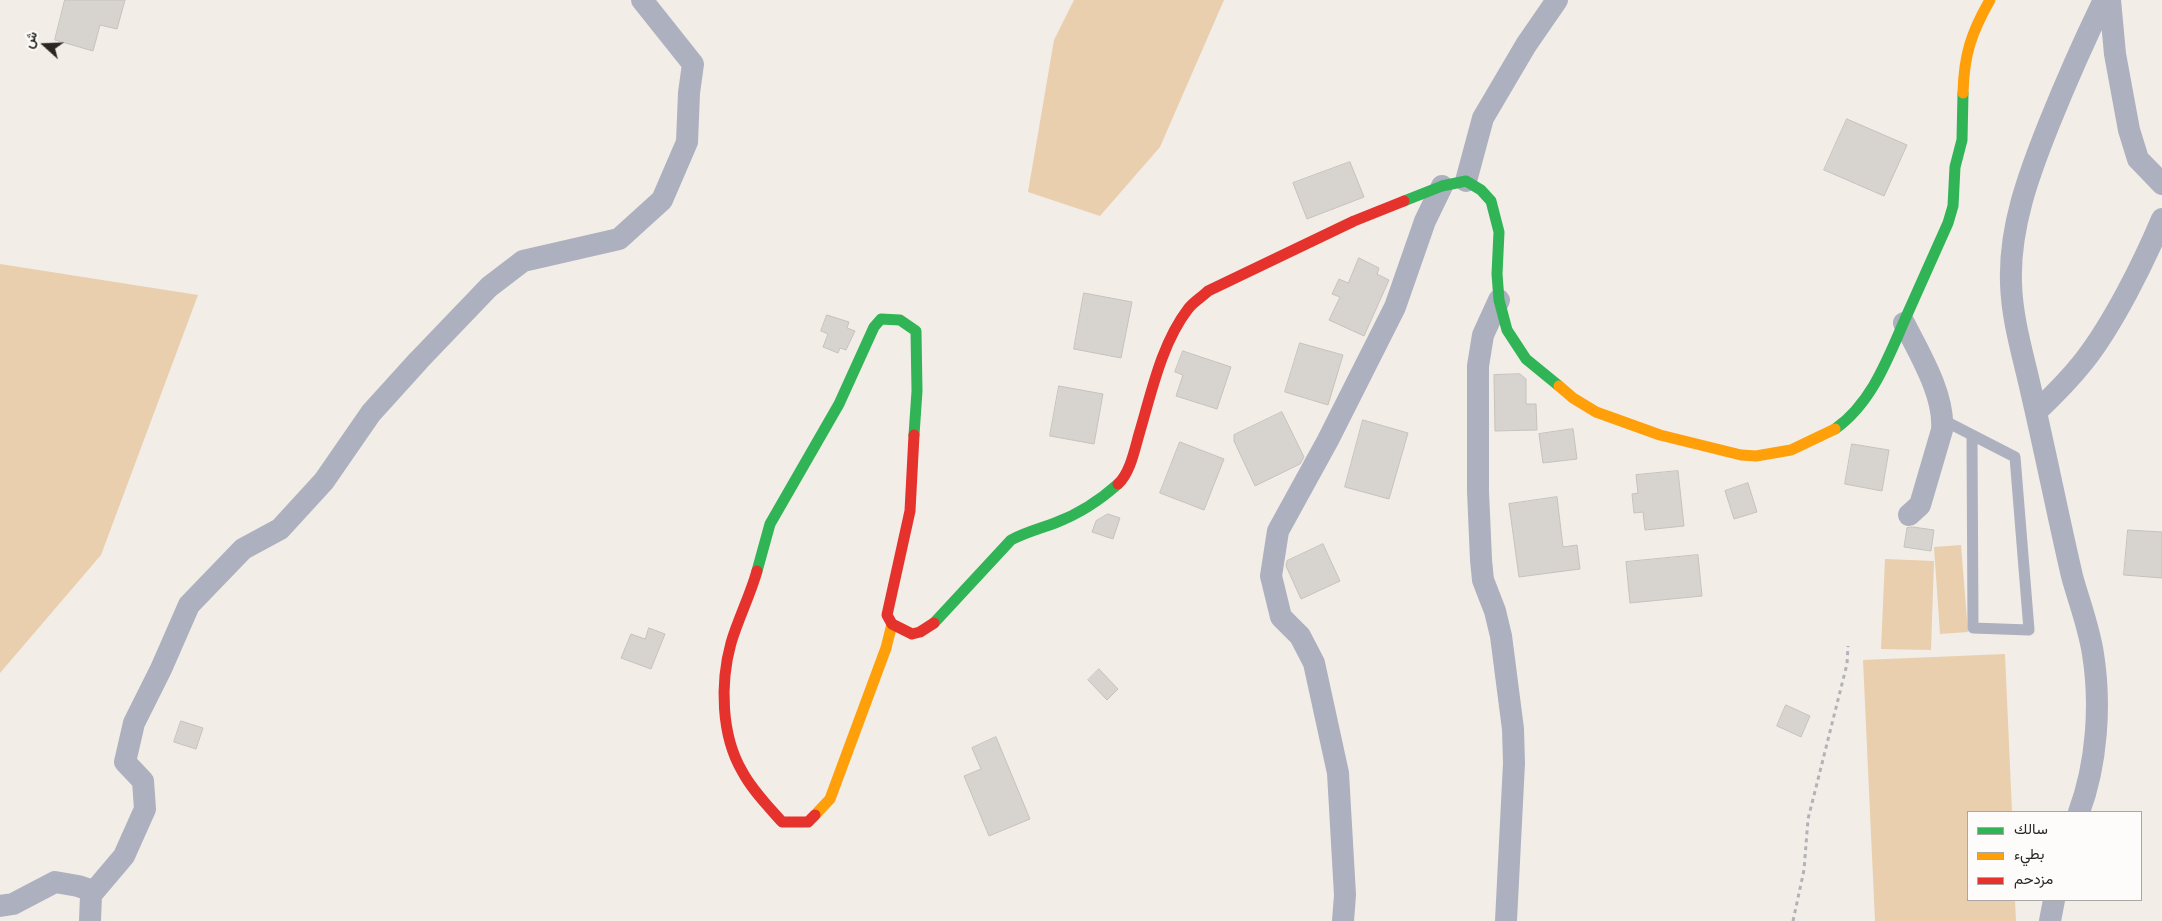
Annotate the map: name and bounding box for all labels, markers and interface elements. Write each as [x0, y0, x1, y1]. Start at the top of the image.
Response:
north arrow [20, 20, 70, 70]
text: ش [20, 29, 41, 51]
legend [1967, 811, 2142, 901]
text: سالك [2014, 820, 2048, 838]
text: بطيء [2014, 845, 2044, 863]
text: مزدحم [2014, 870, 2053, 888]

